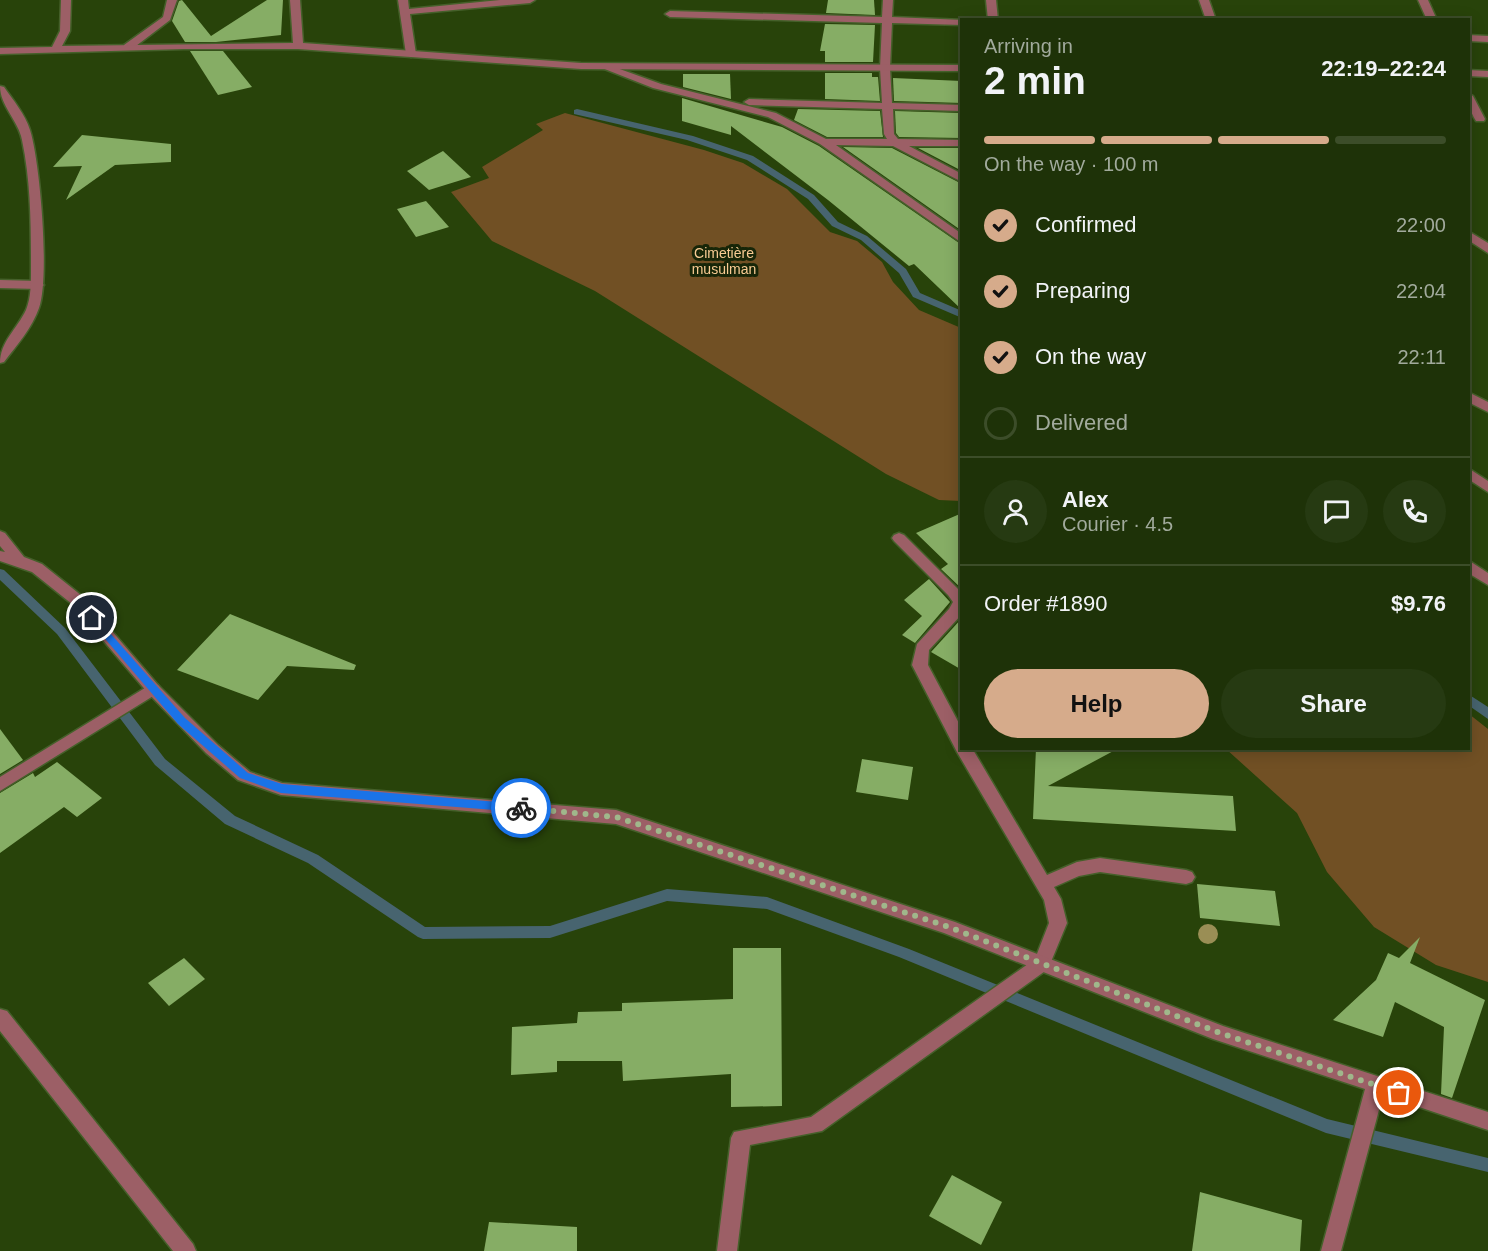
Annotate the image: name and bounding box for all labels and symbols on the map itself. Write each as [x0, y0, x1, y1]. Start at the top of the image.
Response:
park label: Cimetière musulman [692, 245, 756, 277]
pin [66, 592, 117, 643]
courier [491, 778, 551, 838]
pin [1373, 1067, 1424, 1118]

